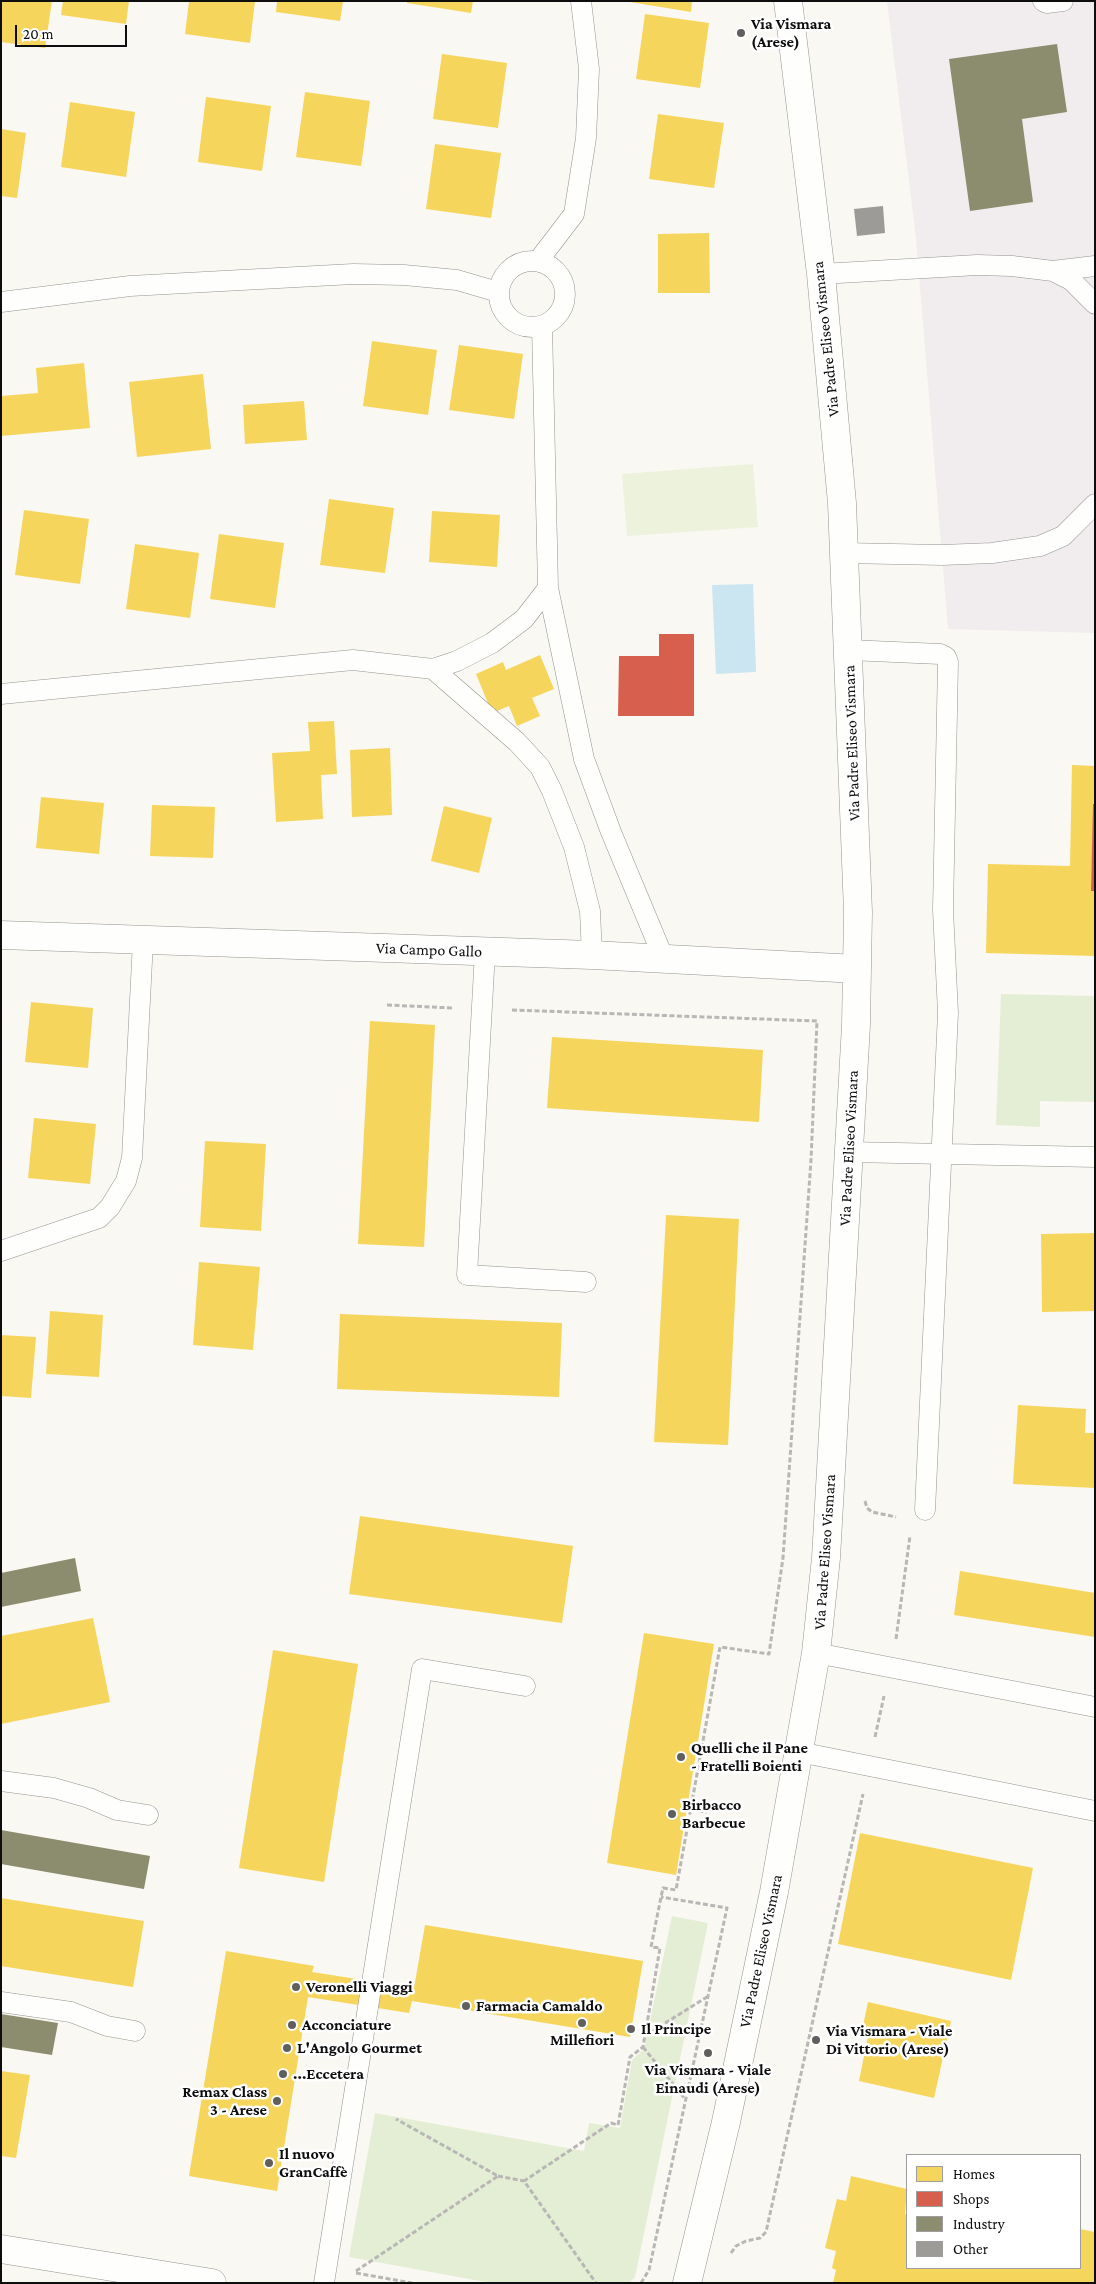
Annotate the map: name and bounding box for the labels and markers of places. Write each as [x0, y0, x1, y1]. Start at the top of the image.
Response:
place label: Via Vismara (Arese) [751, 14, 831, 52]
marker: Via Vismara (Arese) [735, 27, 747, 39]
place label: Quelli che il Pane - Fratelli Boienti [691, 1738, 808, 1776]
marker: Quelli che il Pane - Fratelli Boienti [675, 1751, 687, 1763]
place label: Birbacco Barbecue [682, 1795, 745, 1833]
marker: Birbacco Barbecue [666, 1808, 678, 1820]
place label: Veronelli Viaggi [306, 1977, 413, 1997]
marker: Veronelli Viaggi [290, 1981, 302, 1993]
place label: Farmacia Camaldo [476, 1996, 603, 2016]
marker: Farmacia Camaldo [460, 2000, 472, 2012]
place label: Acconciature [302, 2015, 391, 2035]
marker: Millefiori [576, 2017, 588, 2029]
marker: Acconciature [286, 2019, 298, 2031]
place label: Il Principe [641, 2019, 711, 2039]
place label: Via Vismara - Viale Di Vittorio (Arese) [826, 2021, 952, 2059]
marker: Il Principe [625, 2023, 637, 2035]
place label: Millefiori [550, 2030, 614, 2050]
marker: Via Vismara - Viale Di Vittorio (Arese) [810, 2034, 822, 2046]
place label: L'Angolo Gourmet [297, 2038, 422, 2058]
marker: L'Angolo Gourmet [281, 2042, 293, 2054]
marker: Via Vismara - Viale Einaudi (Arese) [702, 2047, 714, 2059]
place label: Via Vismara - Viale Einaudi (Arese) [645, 2060, 771, 2098]
place label: ...Eccetera [293, 2064, 364, 2084]
marker: ...Eccetera [277, 2068, 289, 2080]
place label: Remax Class 3 - Arese [182, 2082, 267, 2120]
marker: Remax Class 3 - Arese [271, 2095, 283, 2107]
place label: Il nuovo GranCaffè [279, 2144, 347, 2182]
marker: Il nuovo GranCaffè [263, 2157, 275, 2169]

